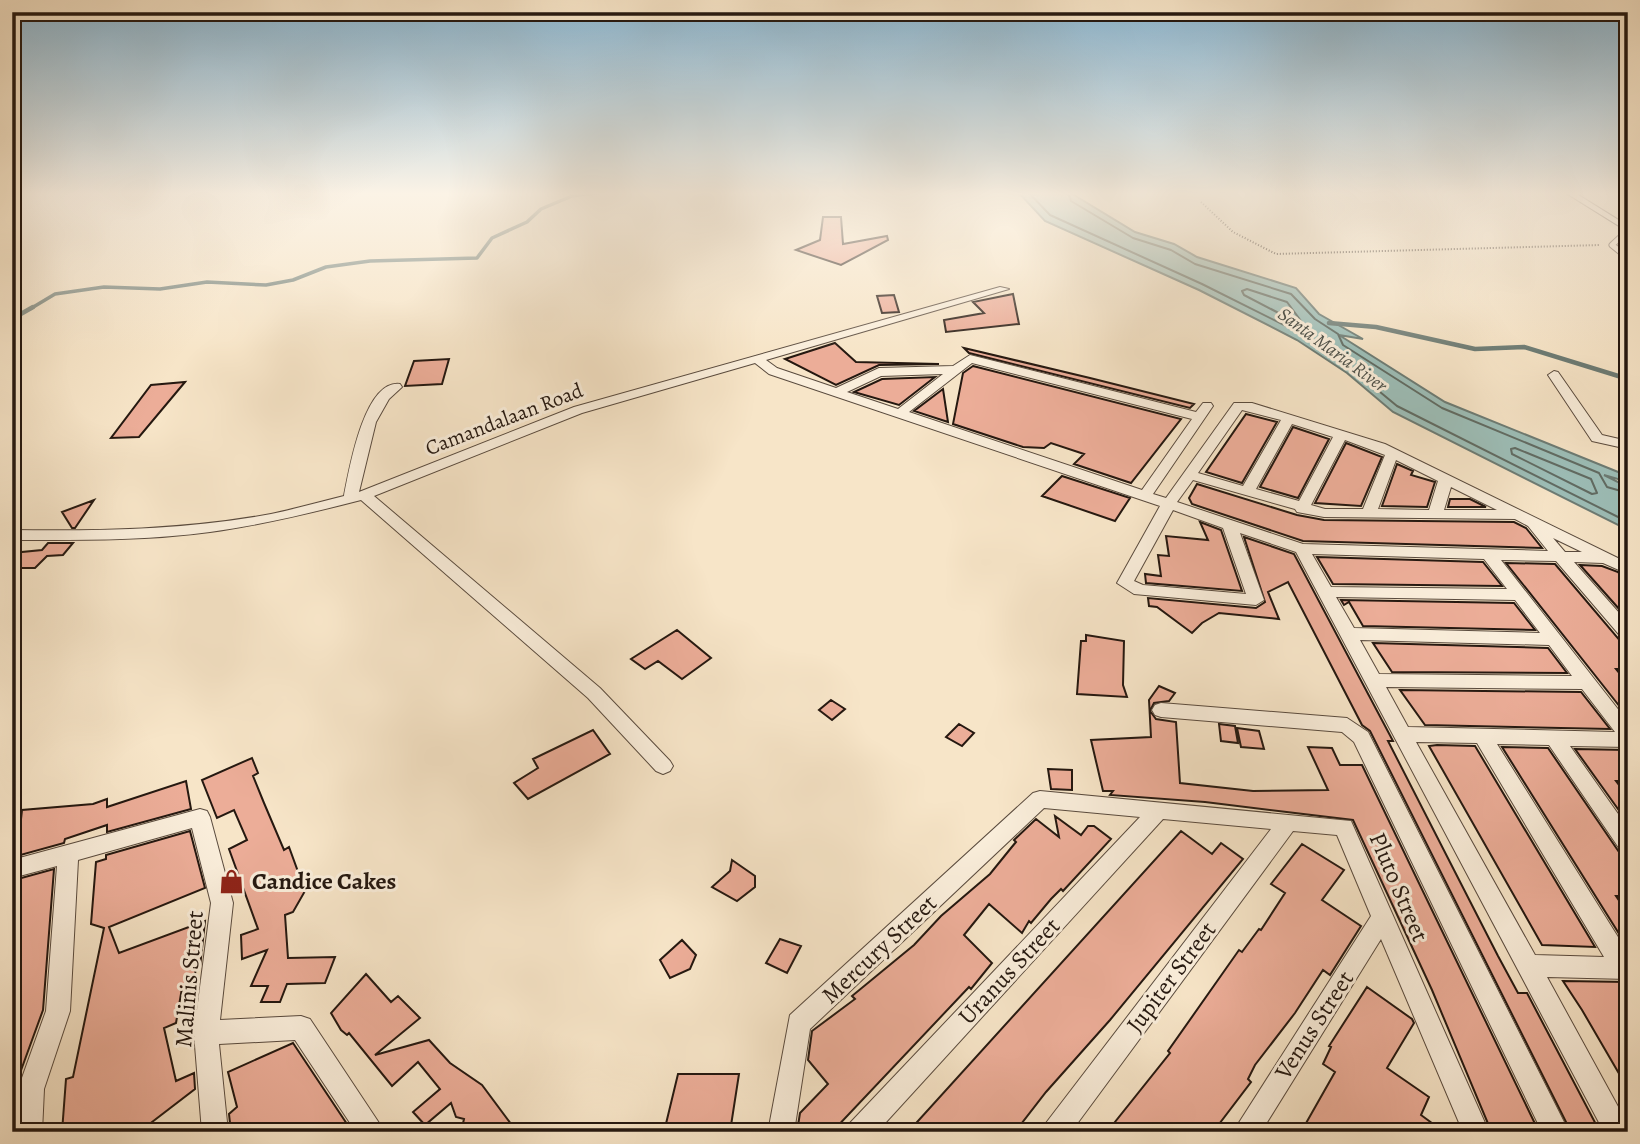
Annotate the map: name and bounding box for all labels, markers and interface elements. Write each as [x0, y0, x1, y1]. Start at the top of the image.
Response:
water label: Santa Maria River [1273, 301, 1393, 399]
street label: Camandalaan Road [421, 376, 588, 462]
street label: Pluto Street [1362, 827, 1436, 947]
place label: Candice Cakes [252, 865, 396, 897]
shop icon: Candice Cakes [218, 867, 246, 895]
street label: Mercury Street [814, 887, 944, 1011]
street label: Malinis Street [167, 909, 211, 1049]
street label: Uranus Street [951, 910, 1067, 1031]
street label: Jupiter Street [1119, 915, 1223, 1039]
street label: Venus Street [1266, 965, 1361, 1086]

